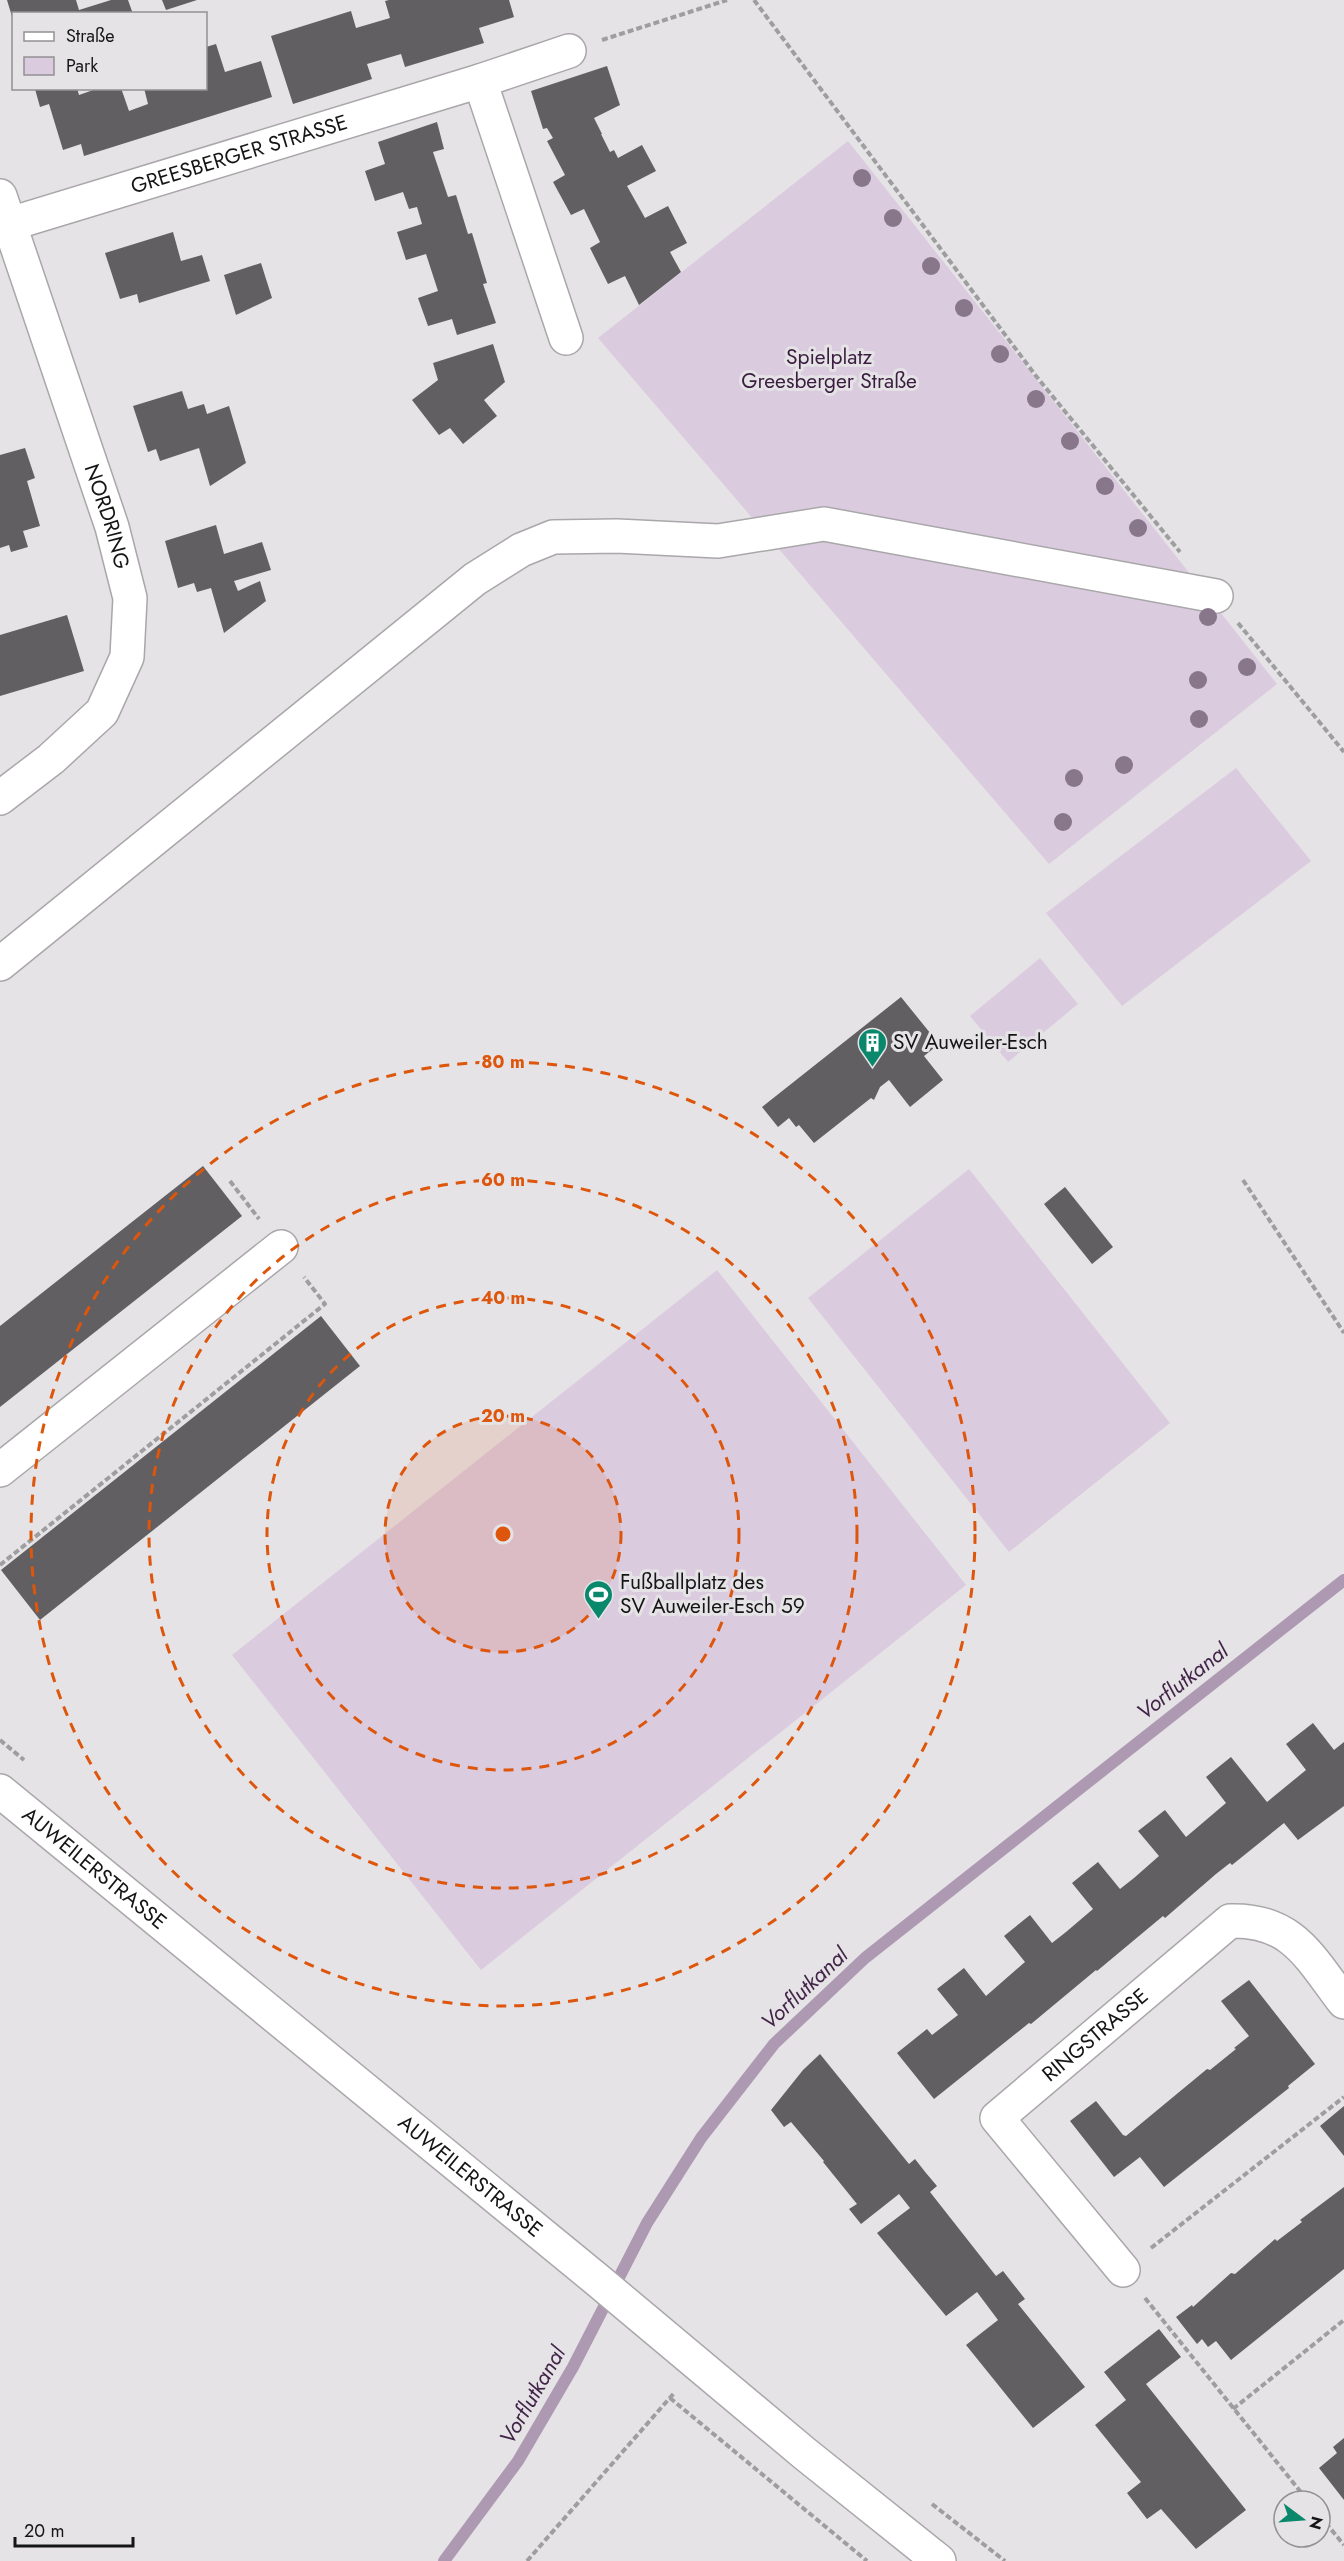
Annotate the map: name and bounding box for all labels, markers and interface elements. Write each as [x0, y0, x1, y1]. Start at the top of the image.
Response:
legend [12, 12, 207, 90]
text: Straße [66, 23, 114, 49]
text: Park [66, 53, 98, 79]
street label: GREESBERGER STRASSE [127, 107, 351, 201]
park label: Spielplatz Greesberger Straße [741, 342, 917, 396]
street label: NORDRING [77, 460, 137, 572]
building icon: SV Auweiler-Esch [856, 1026, 888, 1068]
place label: SV Auweiler-Esch [893, 1027, 1048, 1057]
text: 80 m [481, 1049, 525, 1075]
text: 60 m [481, 1167, 525, 1193]
text: 40 m [481, 1285, 525, 1311]
text: 20 m [481, 1403, 525, 1429]
centre of rings [493, 1524, 513, 1544]
place label: Fußballplatz des SV Auweiler-Esch 59 [620, 1567, 805, 1621]
sports icon: Fußballplatz des SV Auweiler-Esch 59 [583, 1578, 615, 1620]
water label: Vorflutkanal [1129, 1634, 1235, 1727]
street label: AUWEILERSTRASSE [16, 1800, 173, 1937]
water label: Vorflutkanal [753, 1939, 855, 2037]
street label: RINGSTRASSE [1035, 1981, 1155, 2089]
street label: AUWEILERSTRASSE [392, 2108, 549, 2244]
water label: Vorflutkanal [491, 2339, 574, 2450]
north arrow [1272, 2489, 1332, 2549]
scale bar [15, 2510, 134, 2548]
text: N [1303, 2514, 1329, 2532]
text: 20 m [24, 2518, 64, 2544]

